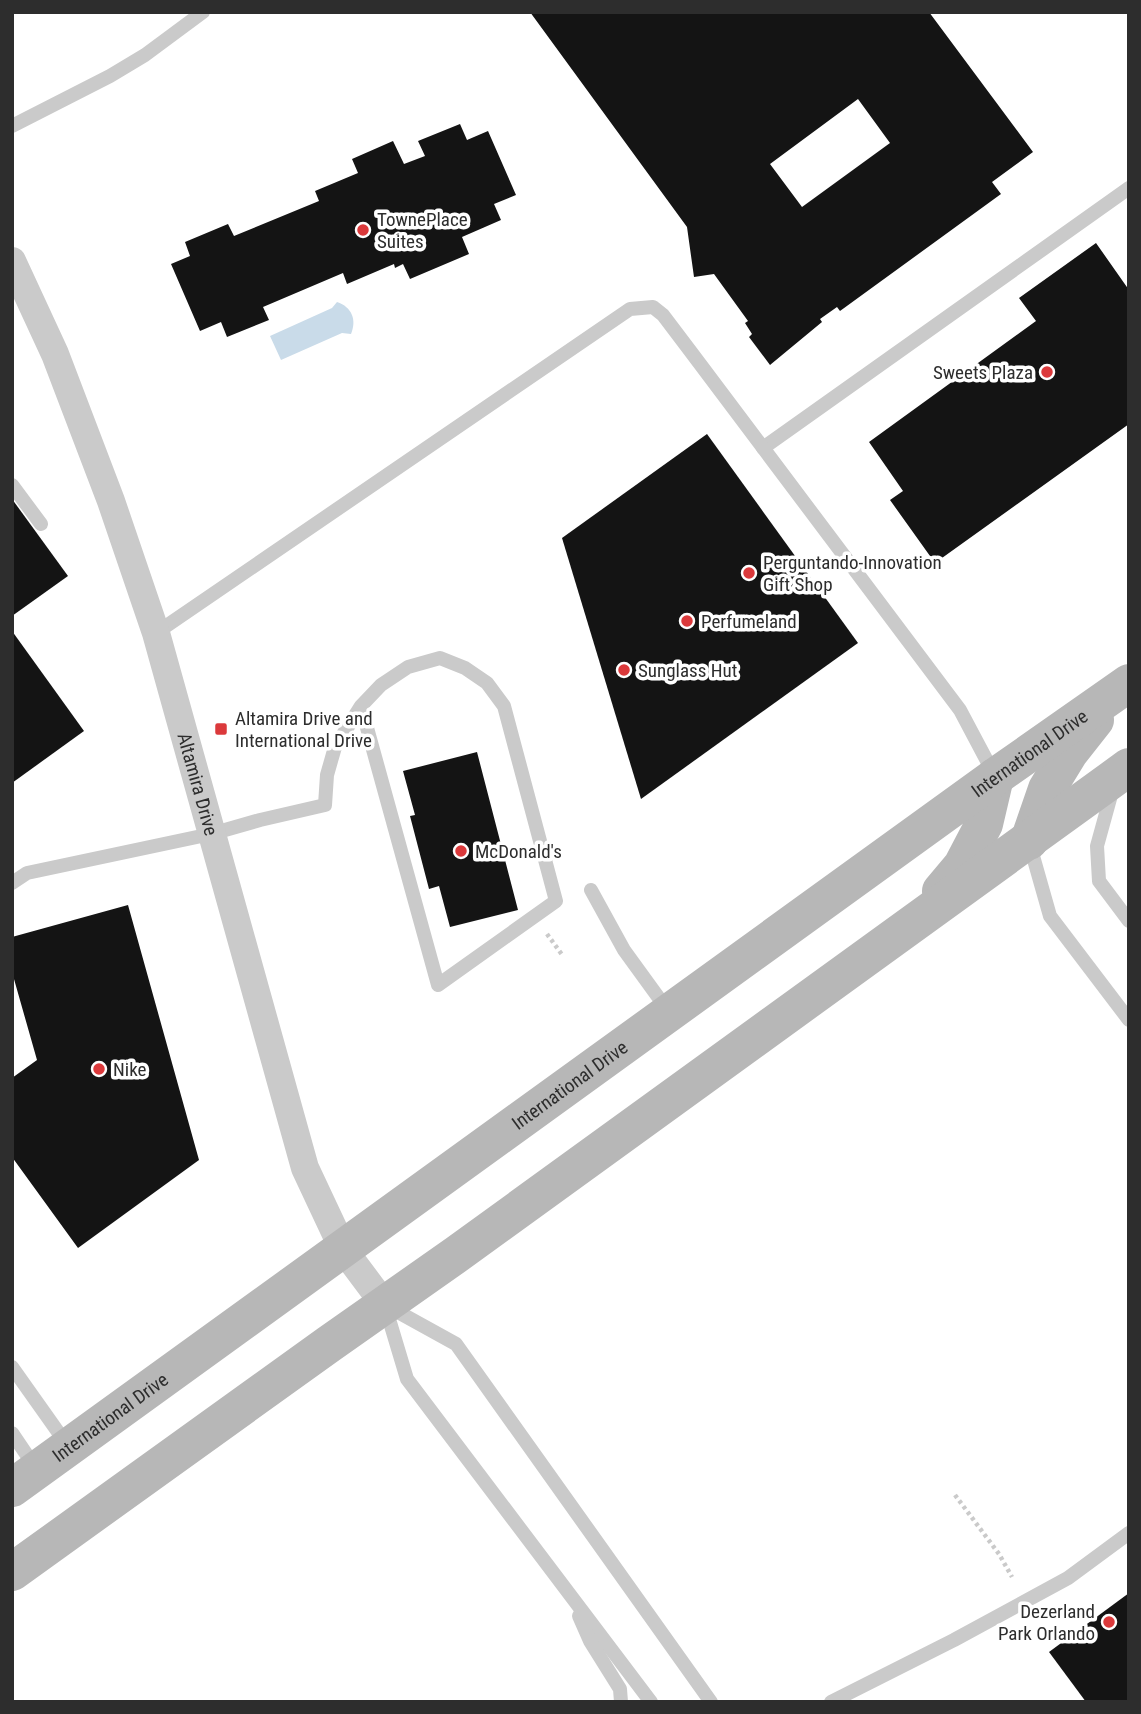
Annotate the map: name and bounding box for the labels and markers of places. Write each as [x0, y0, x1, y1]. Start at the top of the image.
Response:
place label: TownePlace Suites [377, 208, 468, 253]
marker: TownePlace Suites [355, 222, 371, 238]
place label: Sweets Plaza [933, 361, 1033, 384]
marker: Sweets Plaza [1039, 364, 1055, 380]
place label: Perguntando-Innovation Gift Shop [763, 551, 942, 596]
marker: Perguntando-Innovation Gift Shop [741, 565, 757, 581]
place label: Perfumeland [701, 610, 797, 633]
marker: Perfumeland [679, 613, 695, 629]
place label: Sunglass Hut [638, 659, 737, 682]
marker: Sunglass Hut [616, 662, 632, 678]
place label: Altamira Drive and International Drive [235, 707, 373, 752]
marker: Altamira Drive and International Drive [213, 721, 229, 737]
place label: McDonald's [475, 840, 562, 863]
marker: McDonald's [453, 843, 469, 859]
place label: Nike [113, 1058, 147, 1081]
marker: Nike [91, 1061, 107, 1077]
place label: Dezerland Park Orlando [998, 1600, 1095, 1645]
marker: Dezerland Park Orlando [1101, 1614, 1117, 1630]

